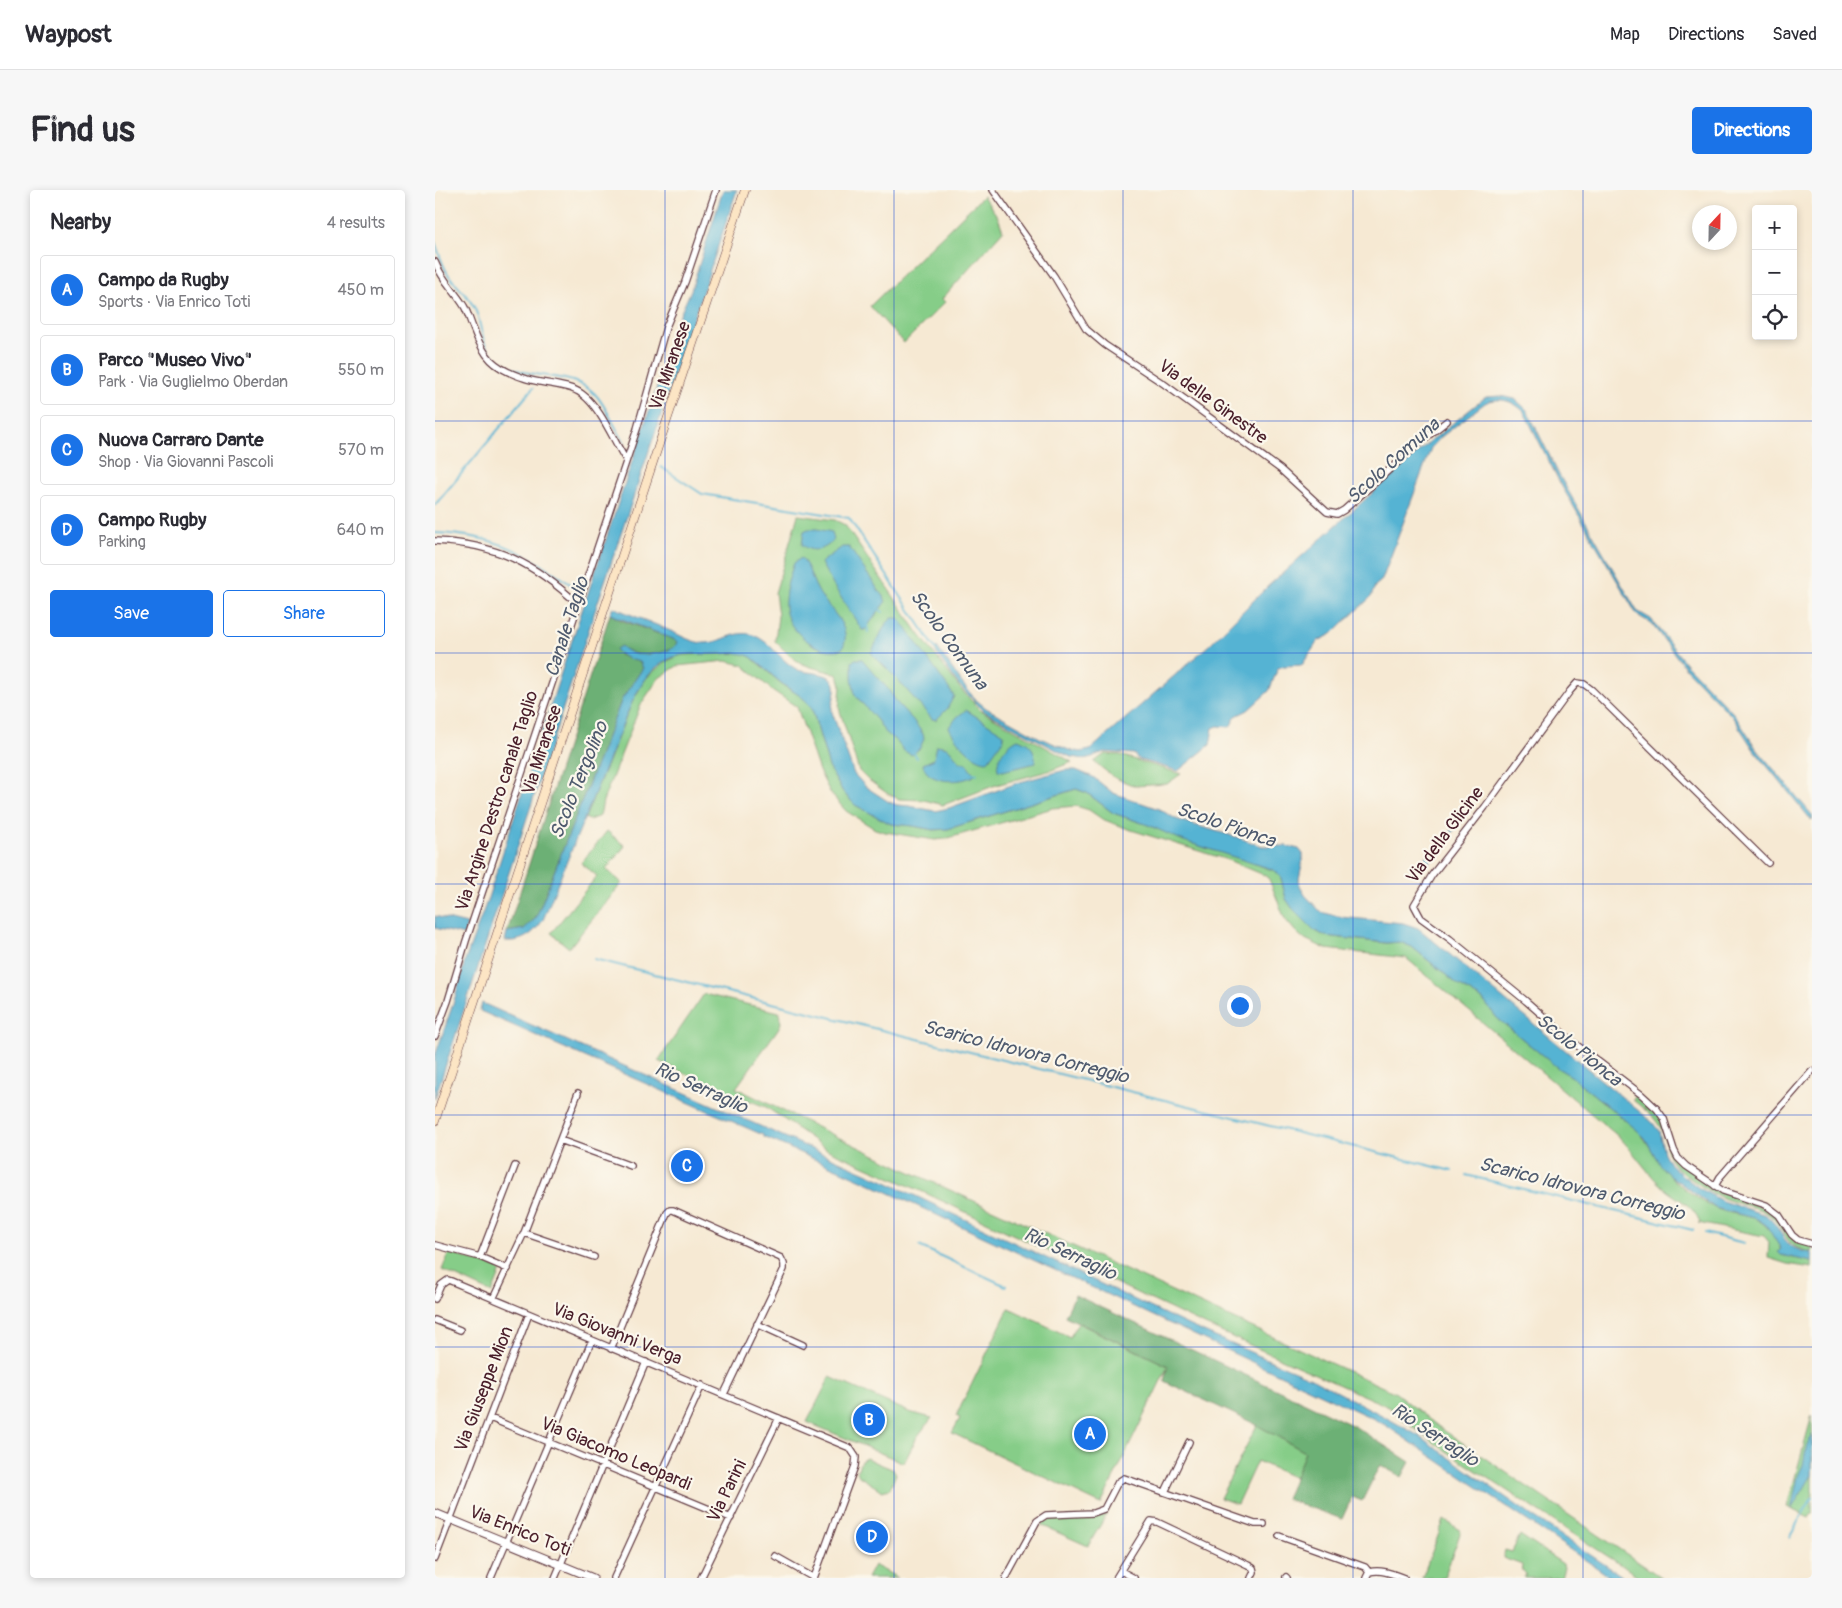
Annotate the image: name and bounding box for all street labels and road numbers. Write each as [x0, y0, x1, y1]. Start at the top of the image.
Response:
street label: Via Miranese [644, 318, 696, 414]
street label: Via delle Ginestre [1154, 355, 1272, 450]
street label: Via Argine Destro canale Taglio [450, 687, 544, 914]
street label: Via Miranese [517, 702, 567, 798]
street label: Via della Glicine [1401, 782, 1489, 888]
street label: Via Giovanni Verga [549, 1297, 685, 1371]
street label: Via Giuseppe Mion [449, 1323, 519, 1455]
street label: Via Giacomo Leopardi [537, 1412, 695, 1496]
street label: Via Parini [702, 1456, 752, 1526]
street label: Via Enrico Toti [466, 1500, 574, 1562]

